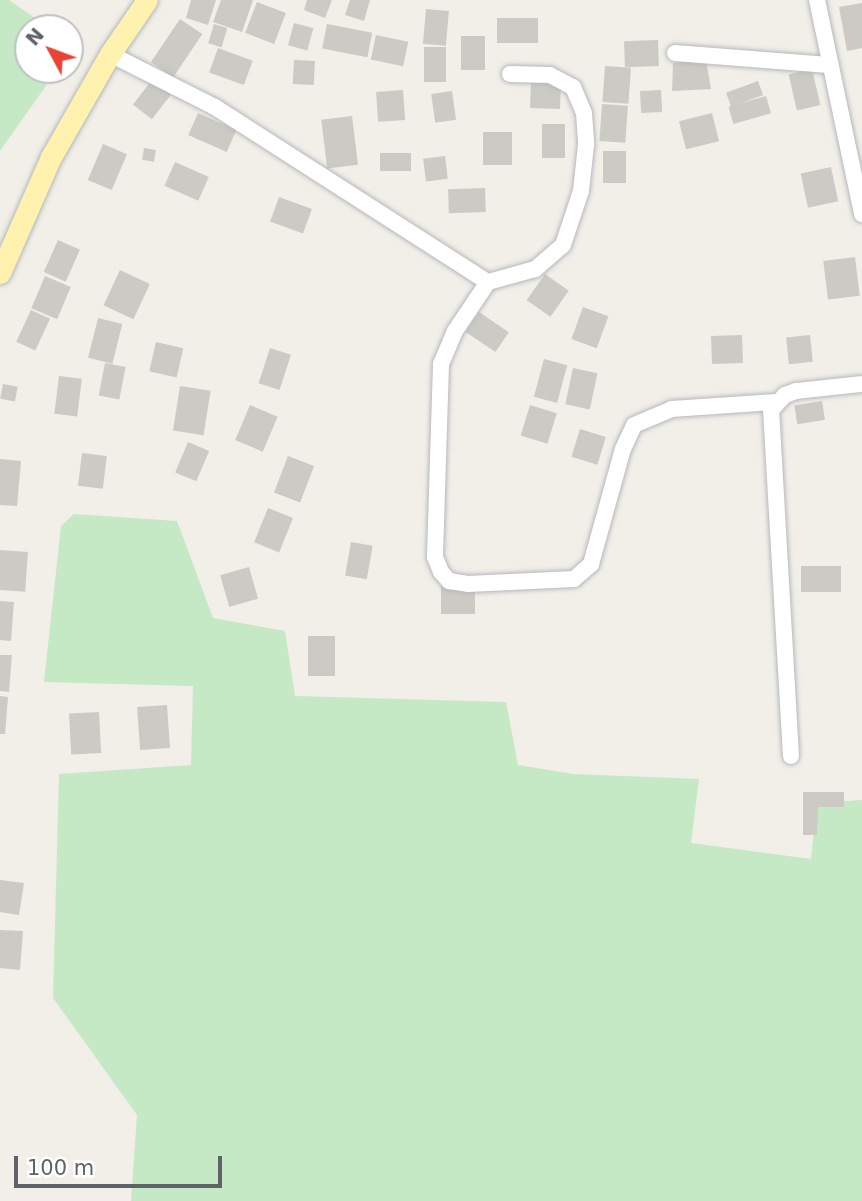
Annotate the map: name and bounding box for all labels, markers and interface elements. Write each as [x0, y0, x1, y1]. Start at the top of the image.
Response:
north arrow [14, 14, 84, 84]
text: N [21, 23, 48, 50]
scale bar [18, 1142, 226, 1186]
text: 100 m [27, 1156, 94, 1180]

